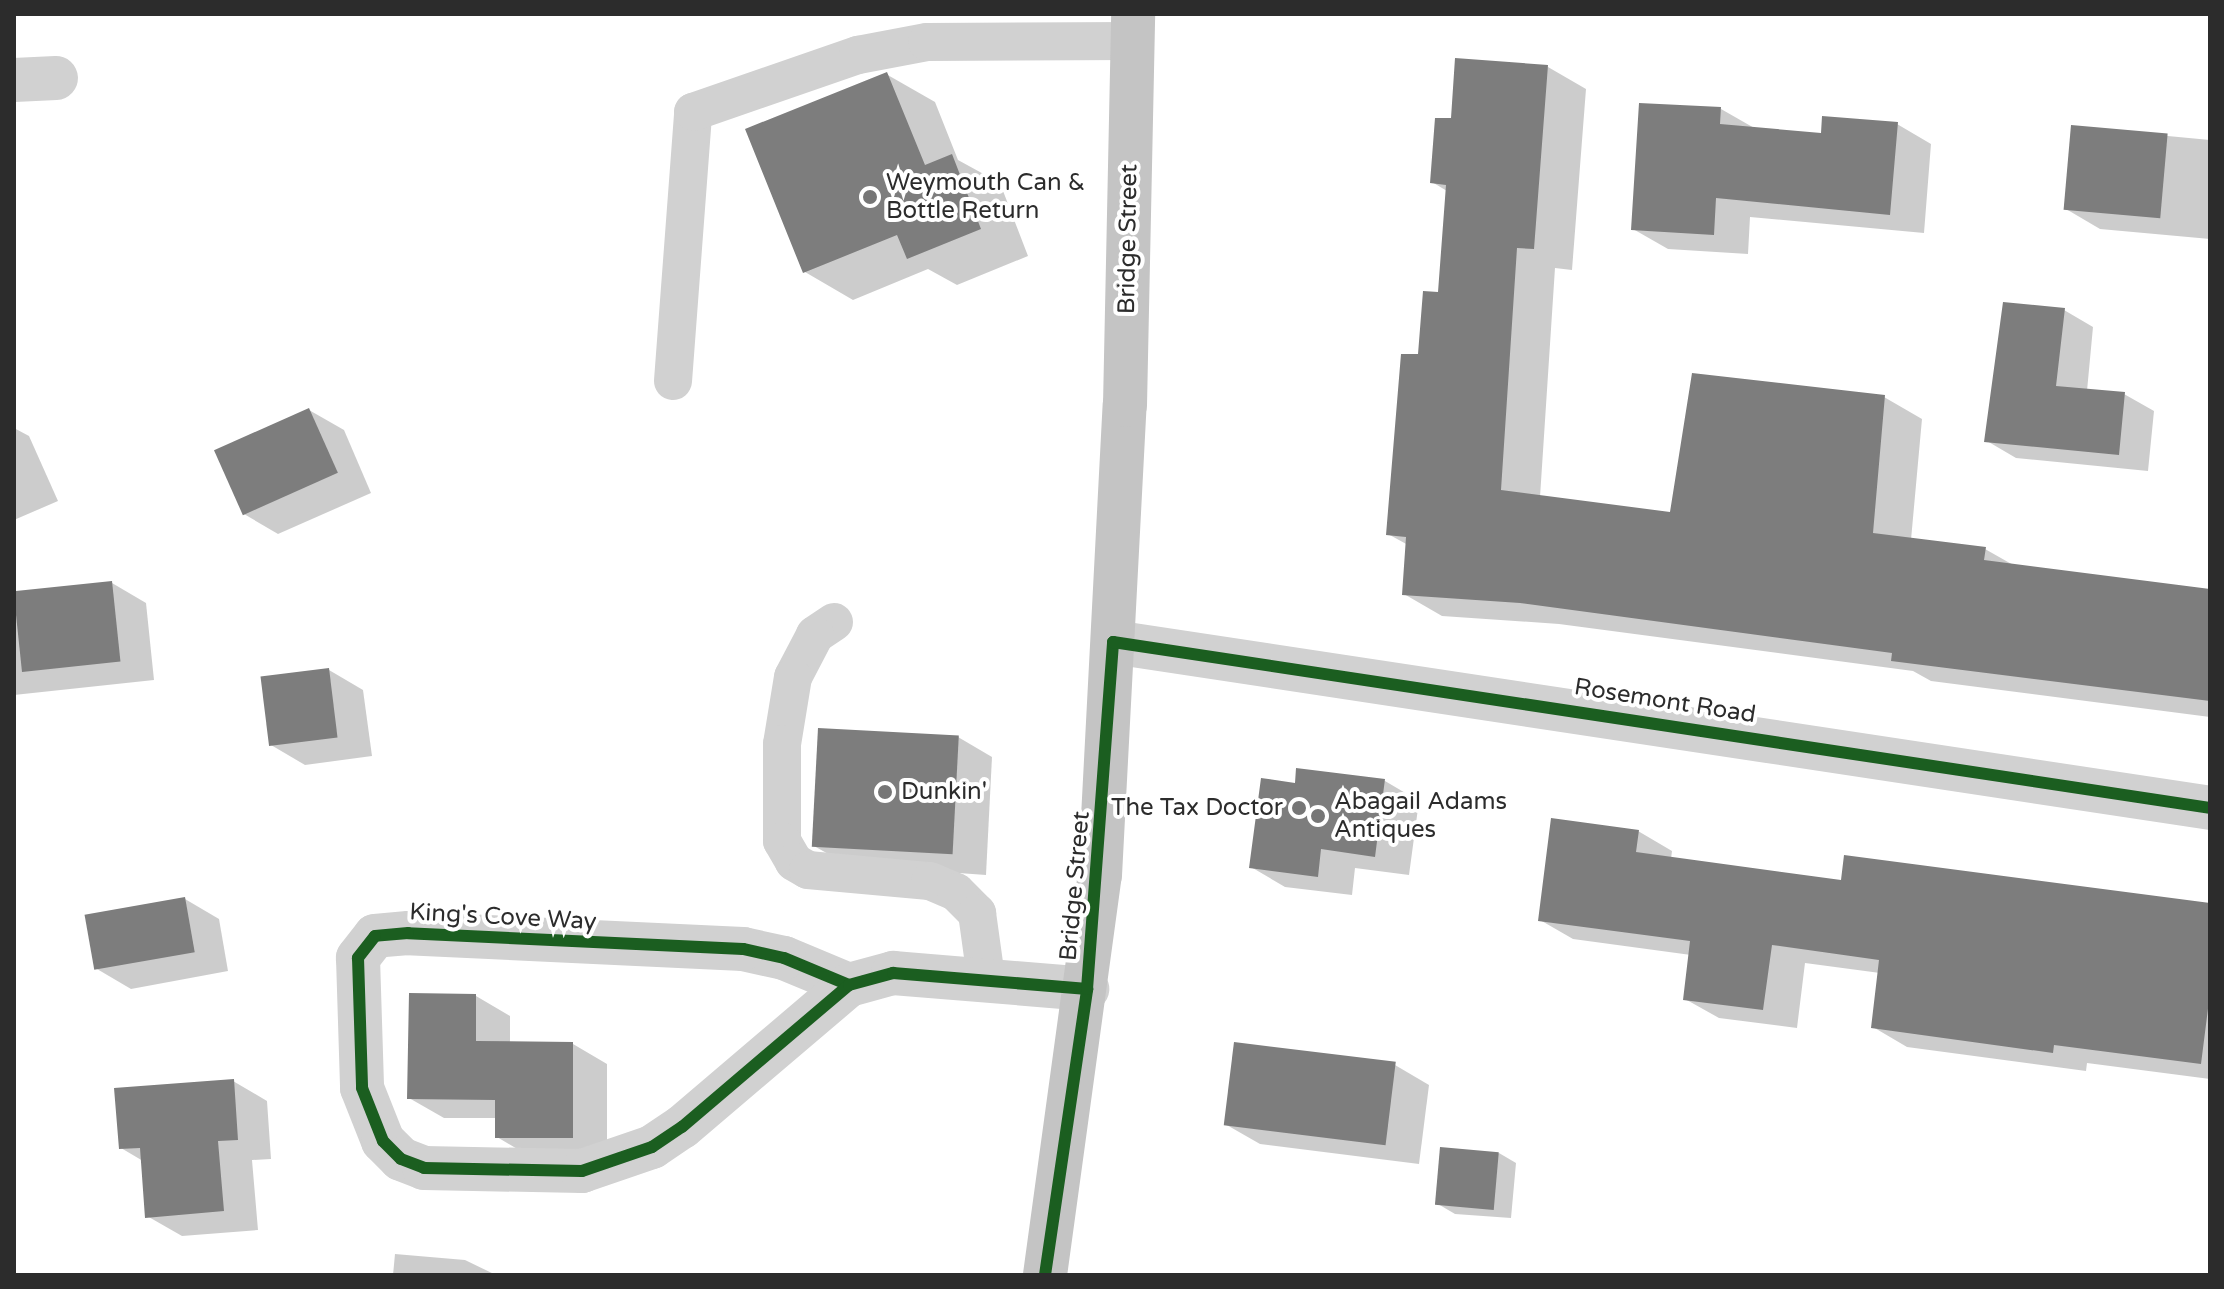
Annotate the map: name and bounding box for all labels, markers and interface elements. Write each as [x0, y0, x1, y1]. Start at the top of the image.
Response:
street label: Bridge Street [1112, 164, 1144, 314]
place label: Weymouth Can & Bottle Return [886, 169, 1085, 225]
marker: Weymouth Can & Bottle Return [861, 188, 879, 206]
street label: Rosemont Road [1572, 672, 1758, 730]
place label: Dunkin' [901, 778, 987, 806]
marker: Dunkin' [876, 783, 894, 801]
place label: Abagail Adams Antiques [1334, 788, 1507, 844]
place label: The Tax Doctor [1111, 794, 1283, 822]
marker: The Tax Doctor [1290, 799, 1308, 817]
marker: Abagail Adams Antiques [1309, 807, 1327, 825]
street label: Bridge Street [1054, 810, 1096, 962]
street label: King's Cove Way [409, 898, 597, 936]

